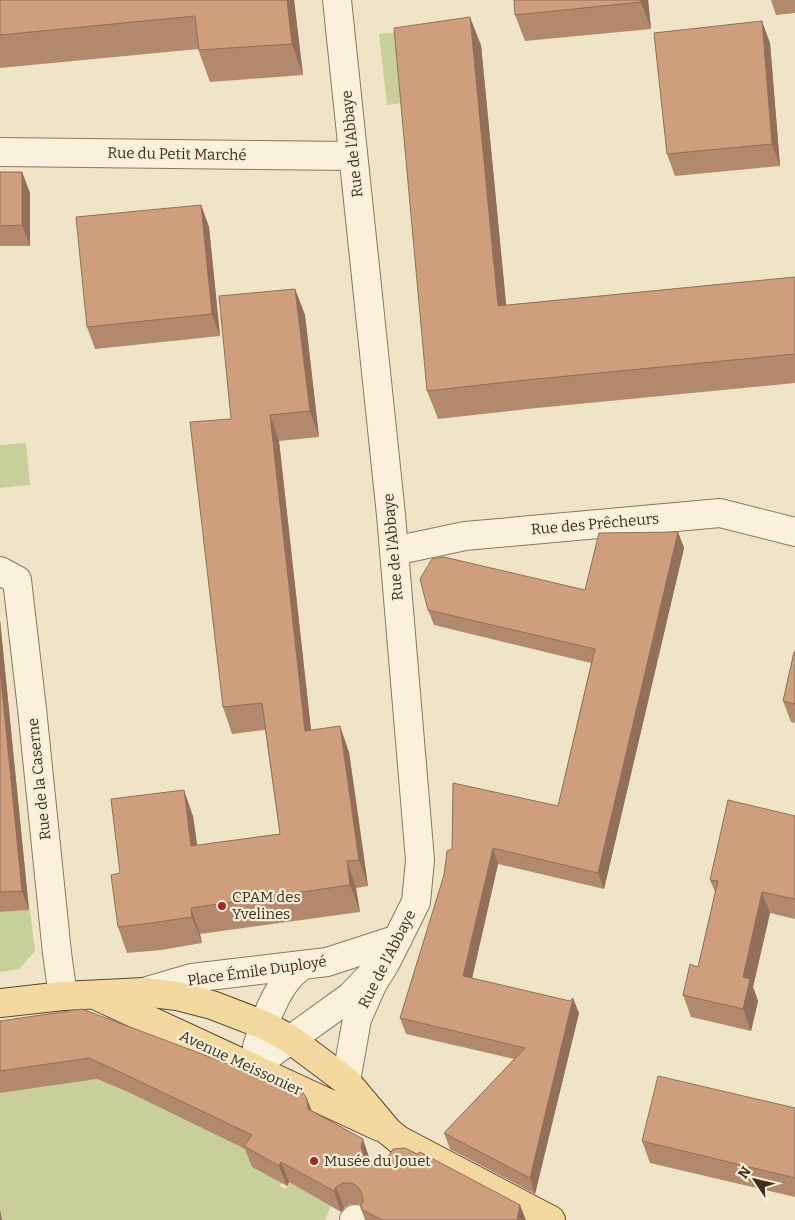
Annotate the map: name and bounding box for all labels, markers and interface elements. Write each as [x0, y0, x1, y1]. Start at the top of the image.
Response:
street label: Rue de l'Abbaye [337, 90, 367, 198]
street label: Rue du Petit Marché [107, 144, 247, 164]
street label: Rue de l'Abbaye [379, 493, 407, 601]
street label: Rue des Prêcheurs [530, 509, 660, 539]
street label: Rue de la Caserne [24, 717, 54, 841]
place label: CPAM des Yvelines [232, 888, 301, 923]
marker: CPAM des Yvelines [216, 900, 228, 912]
street label: Rue de l'Abbaye [355, 907, 419, 1011]
street label: Place Émile Duployé [186, 952, 328, 990]
street label: Avenue Meissonier [177, 1027, 306, 1099]
place label: Musée du Jouet [324, 1152, 431, 1170]
marker: Musée du Jouet [308, 1155, 320, 1167]
north arrow [730, 1155, 780, 1205]
text: N [735, 1163, 755, 1182]

